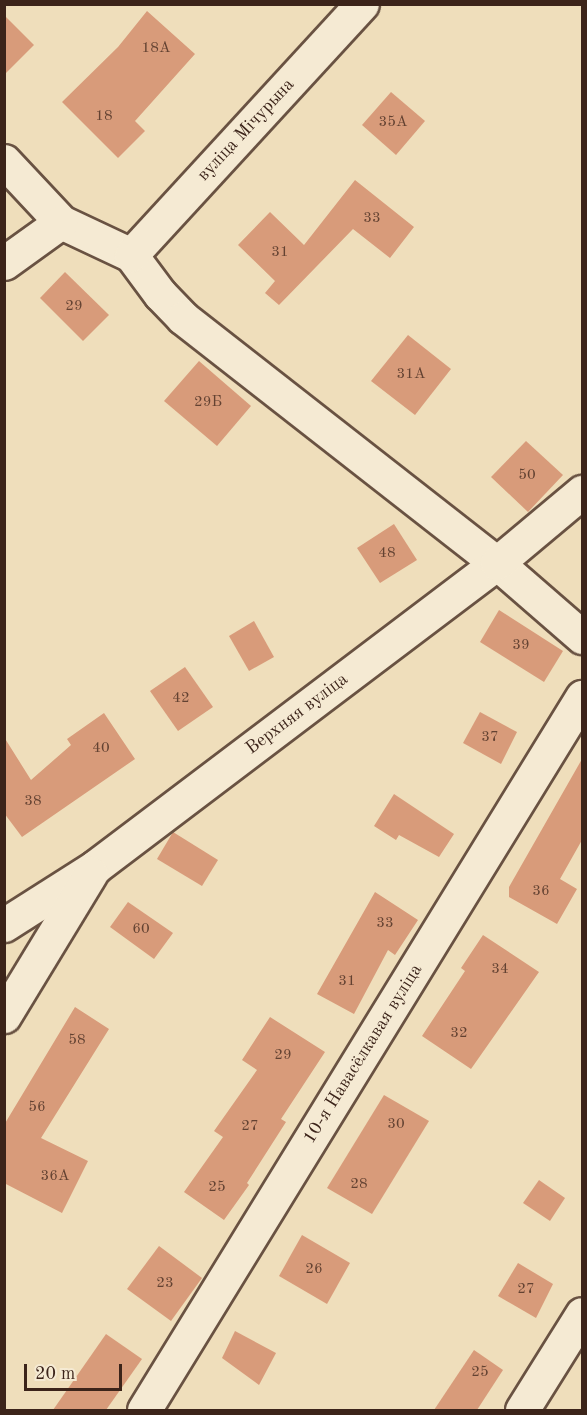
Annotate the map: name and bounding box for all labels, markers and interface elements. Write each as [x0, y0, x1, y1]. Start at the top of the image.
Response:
house number: 18А [142, 40, 170, 58]
street label: вуліца Мічурына [193, 74, 299, 186]
house number: 18 [95, 108, 113, 126]
house number: 35А [379, 114, 407, 132]
house number: 33 [363, 210, 381, 228]
house number: 31 [271, 244, 289, 262]
house number: 29 [65, 298, 83, 316]
house number: 31А [397, 366, 425, 384]
house number: 29Б [194, 394, 222, 412]
house number: 50 [518, 467, 536, 485]
house number: 48 [378, 545, 396, 563]
house number: 39 [512, 637, 530, 655]
street label: Верхняя вуліца [242, 669, 352, 759]
house number: 42 [172, 690, 190, 708]
house number: 37 [481, 729, 499, 747]
house number: 40 [92, 740, 110, 758]
house number: 38 [24, 793, 42, 811]
house number: 36 [532, 883, 550, 901]
house number: 33 [376, 915, 394, 933]
house number: 60 [132, 921, 150, 939]
street label: 10-я Навасёлкавая вуліца [299, 960, 427, 1148]
house number: 34 [491, 961, 509, 979]
house number: 31 [338, 973, 356, 991]
house number: 32 [450, 1025, 468, 1043]
house number: 58 [68, 1032, 86, 1050]
house number: 29 [274, 1047, 292, 1065]
house number: 56 [28, 1099, 46, 1117]
house number: 30 [387, 1116, 405, 1134]
house number: 27 [241, 1118, 259, 1136]
house number: 36А [41, 1168, 69, 1186]
house number: 28 [350, 1176, 368, 1194]
house number: 25 [208, 1179, 226, 1197]
house number: 26 [305, 1261, 323, 1279]
house number: 23 [156, 1275, 174, 1293]
house number: 27 [517, 1281, 535, 1299]
scale bar [27, 1352, 124, 1390]
house number: 25 [471, 1364, 489, 1382]
text: 20 m [35, 1365, 75, 1383]

